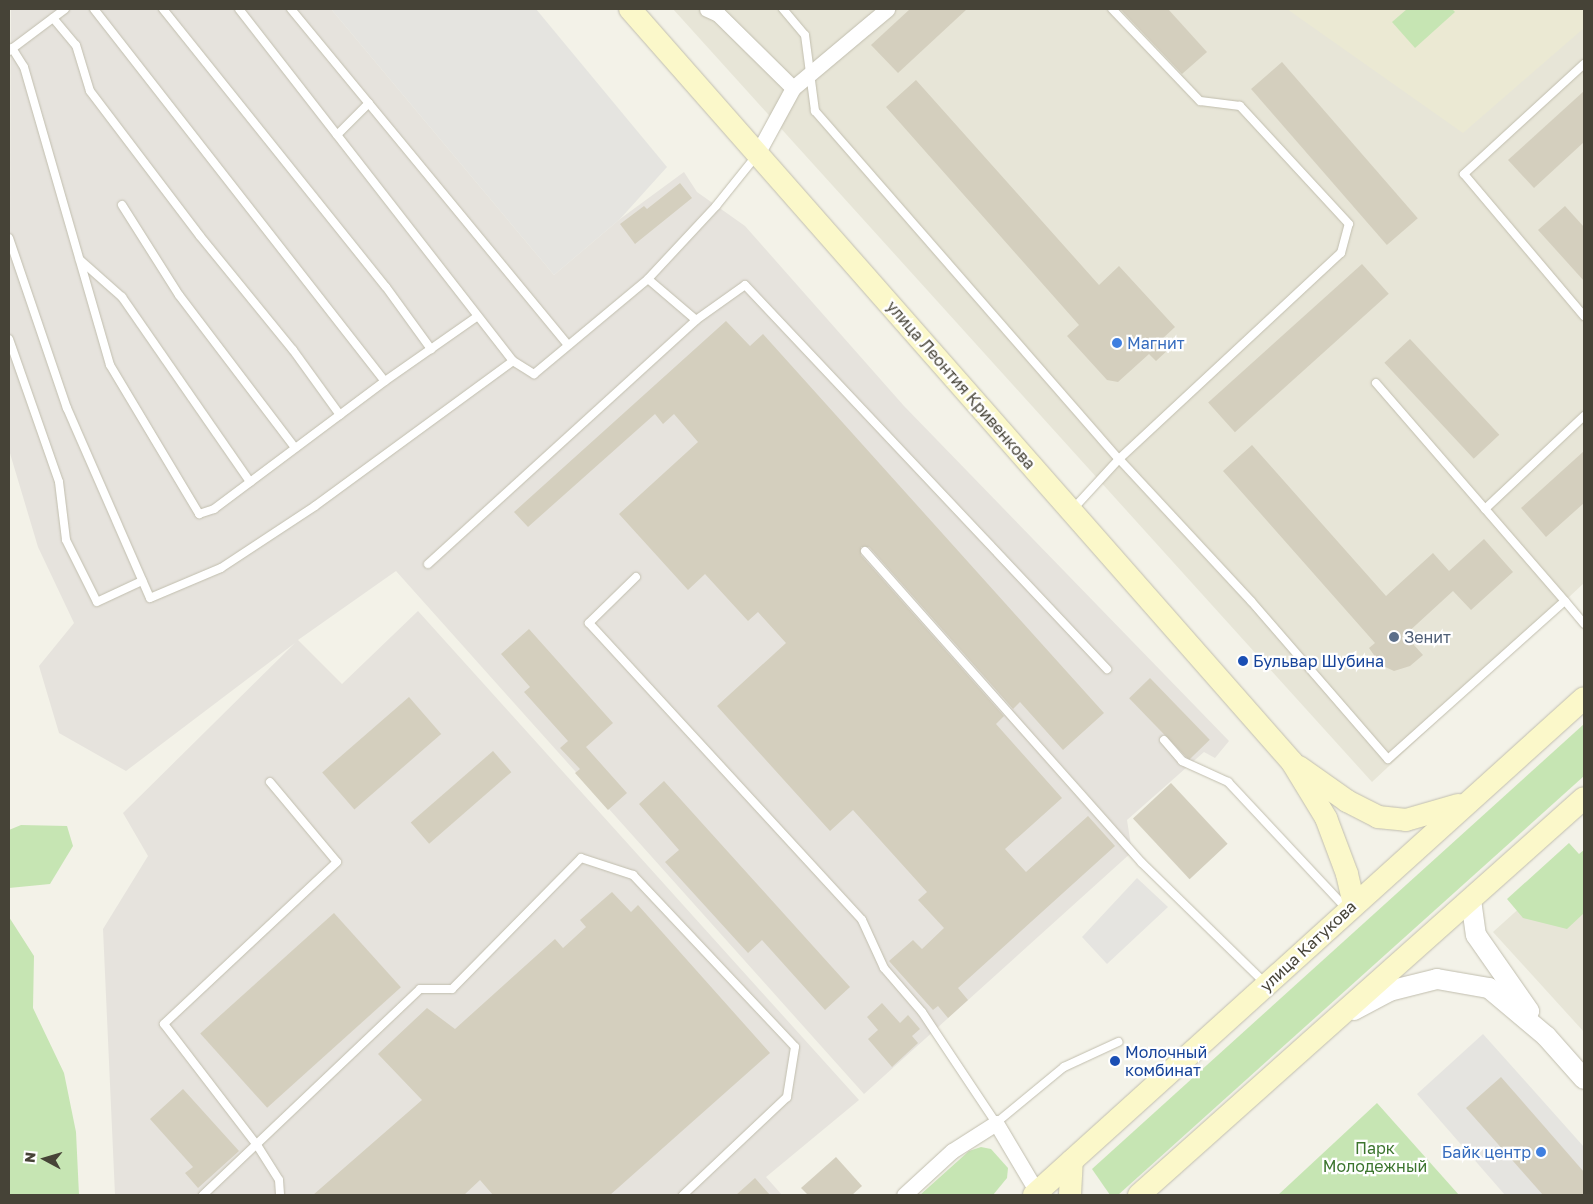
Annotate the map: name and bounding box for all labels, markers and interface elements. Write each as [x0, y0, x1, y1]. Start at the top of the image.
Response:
street label: улица Леонтия Кривенкова [883, 297, 1039, 473]
place label: Магнит [1127, 333, 1185, 353]
marker: Магнит [1111, 337, 1123, 349]
place label: Зенит [1404, 627, 1451, 647]
marker: Зенит [1388, 631, 1400, 643]
place label: Бульвар Шубина [1253, 651, 1384, 671]
marker: Бульвар Шубина [1237, 655, 1249, 667]
street label: улица Катукова [1256, 897, 1360, 995]
place label: Молочный комбинат [1125, 1042, 1207, 1080]
marker: Молочный комбинат [1109, 1055, 1121, 1067]
north arrow [20, 1134, 70, 1184]
park label: Парк Молодежный [1323, 1138, 1427, 1176]
place label: Байк центр [1442, 1142, 1531, 1162]
marker: Байк центр [1535, 1146, 1547, 1158]
text: N [21, 1151, 39, 1164]

